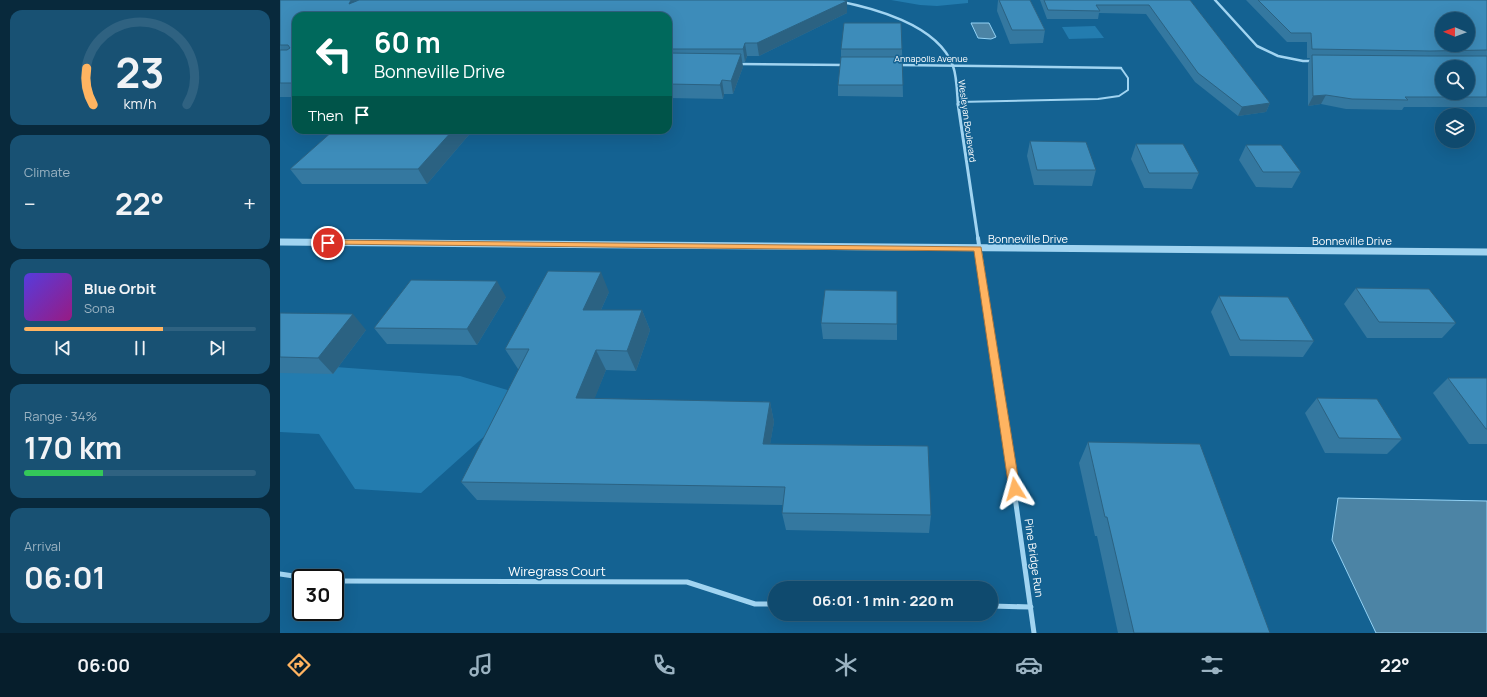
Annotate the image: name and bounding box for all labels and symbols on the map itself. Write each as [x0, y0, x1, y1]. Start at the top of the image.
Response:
north arrow [1435, 12, 1475, 52]
street label: Annapolis Avenue [894, 52, 968, 65]
street label: Wesleyan Boulevard [955, 79, 980, 163]
pin [311, 226, 345, 260]
street label: Bonneville Drive [988, 231, 1069, 246]
street label: Bonneville Drive [1312, 233, 1393, 248]
position arrow [994, 468, 1036, 510]
street label: Pine Bridge Run [1022, 518, 1047, 598]
street label: Wiregrass Court [508, 562, 606, 580]
speed limit sign: 30 [292, 569, 344, 621]

